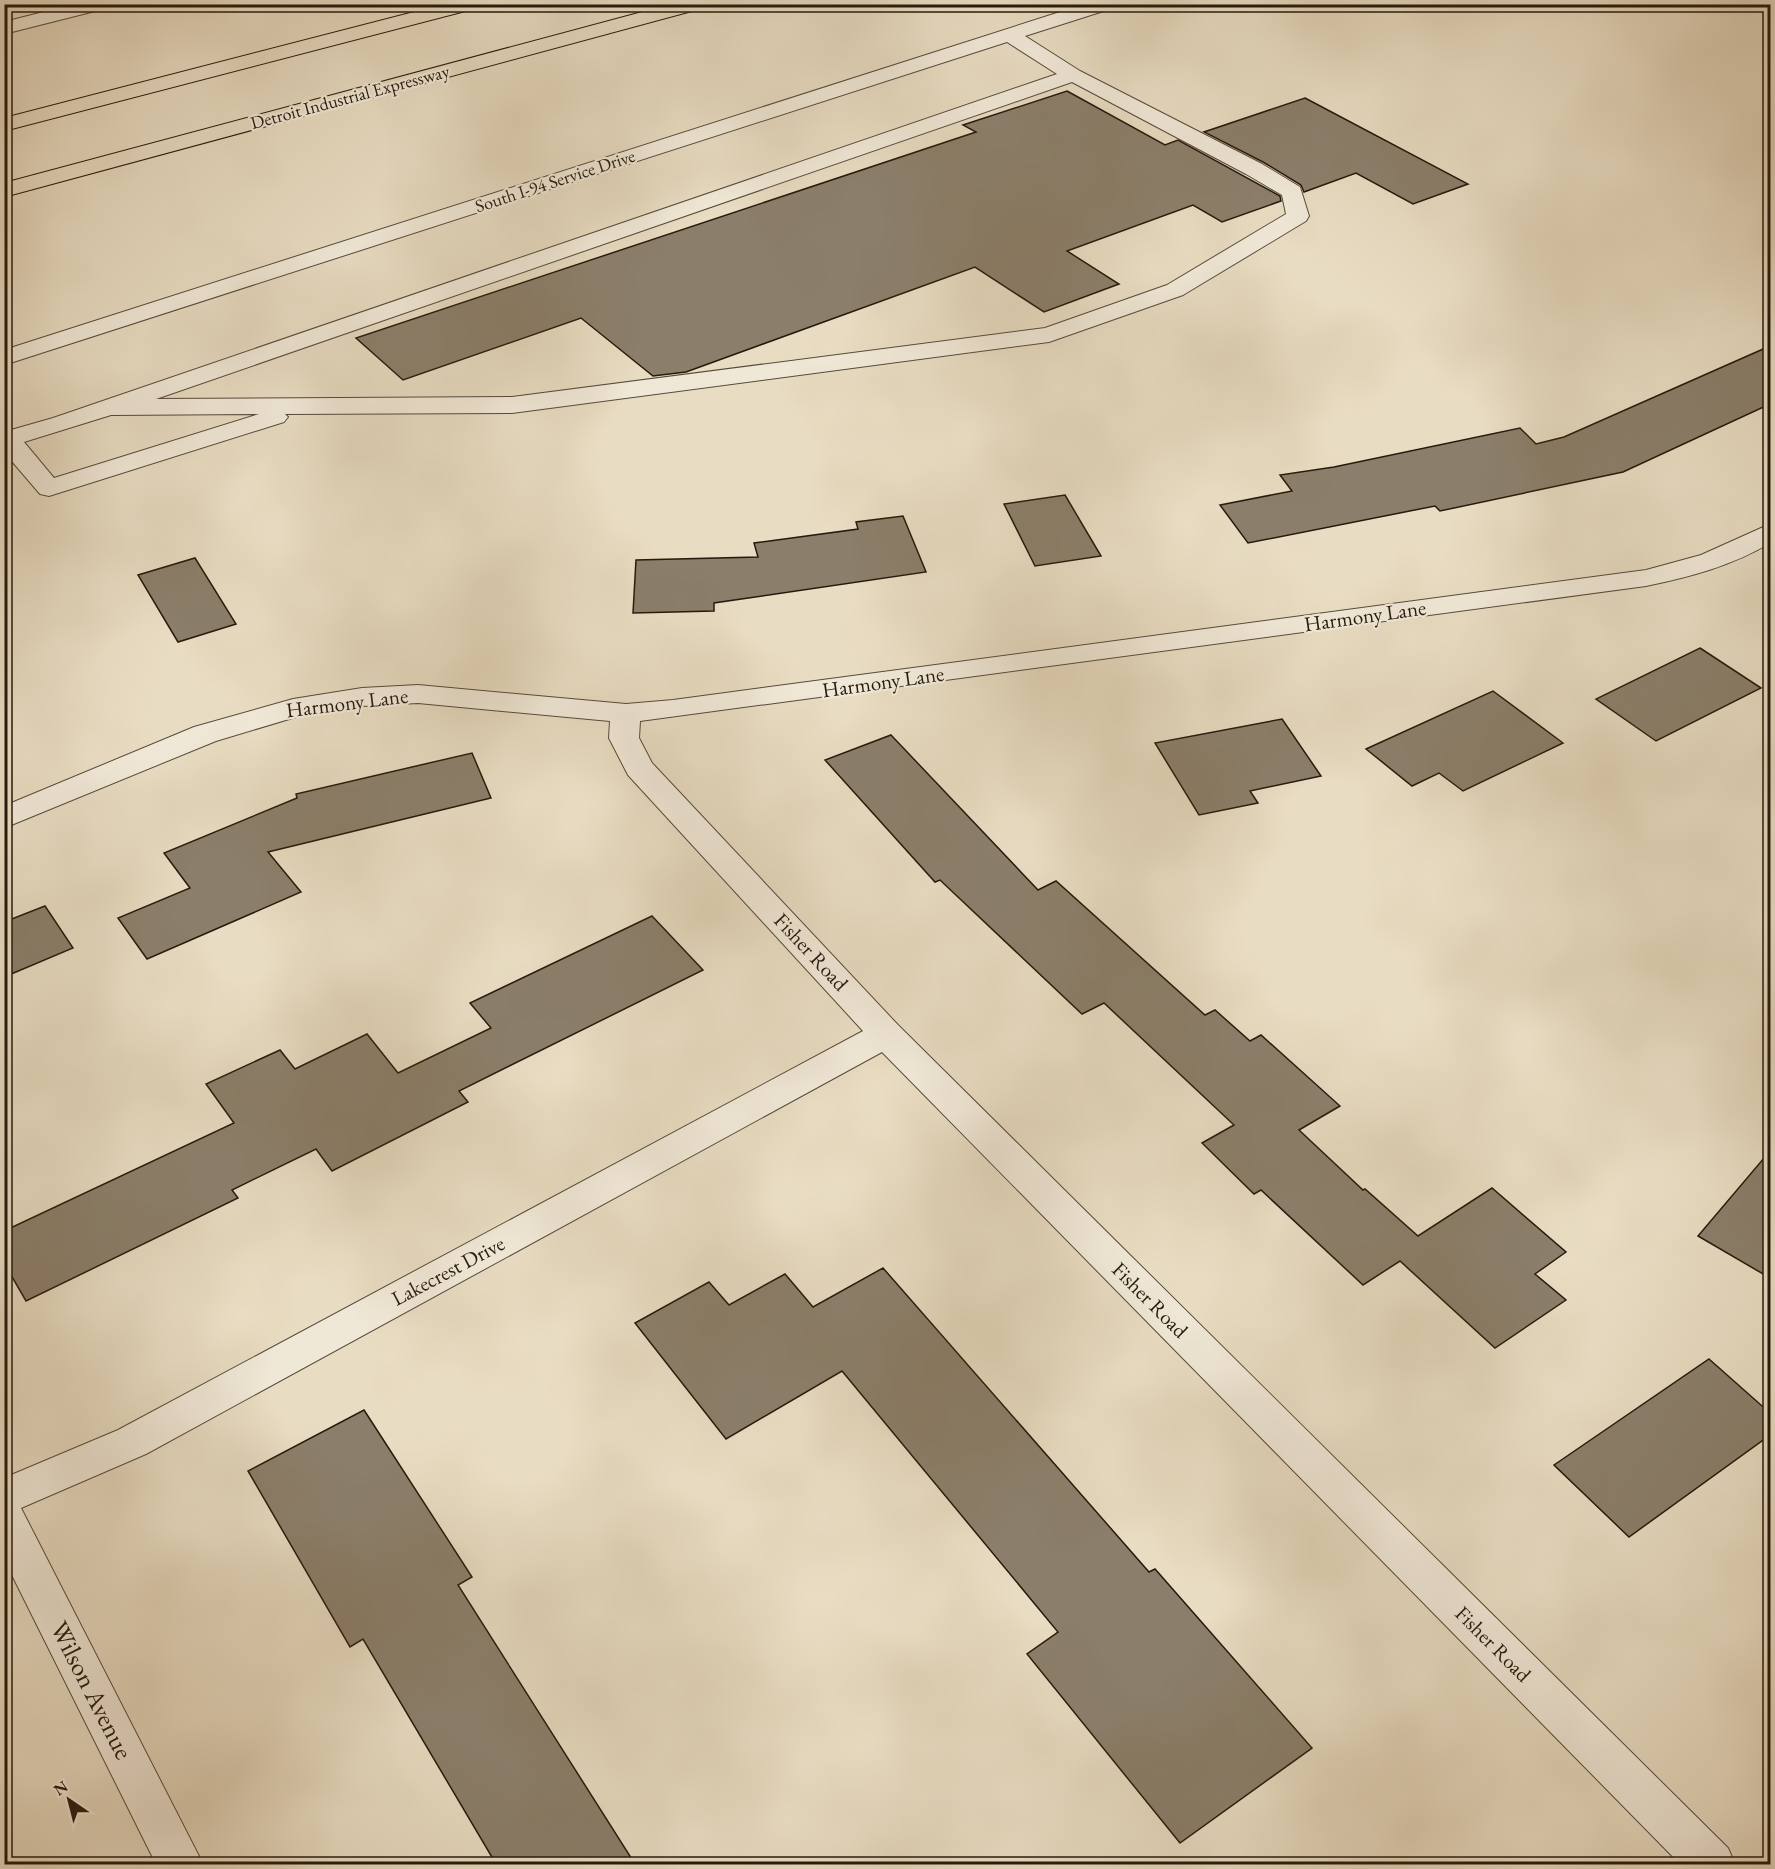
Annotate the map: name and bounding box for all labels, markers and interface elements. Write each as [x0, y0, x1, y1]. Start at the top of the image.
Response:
street label: Detroit Industrial Expressway [248, 59, 452, 134]
street label: South I-94 Service Drive [472, 144, 638, 217]
street label: Harmony Lane [1302, 594, 1428, 637]
street label: Harmony Lane [820, 660, 946, 703]
street label: Harmony Lane [284, 682, 409, 723]
street label: Fisher Road [768, 907, 855, 997]
street label: Lakecrest Drive [387, 1229, 509, 1312]
street label: Fisher Road [1107, 1256, 1194, 1344]
street label: Fisher Road [1450, 1600, 1537, 1688]
street label: Wilson Avenue [43, 1615, 141, 1765]
north arrow [39, 1770, 99, 1830]
text: N [49, 1776, 72, 1800]

